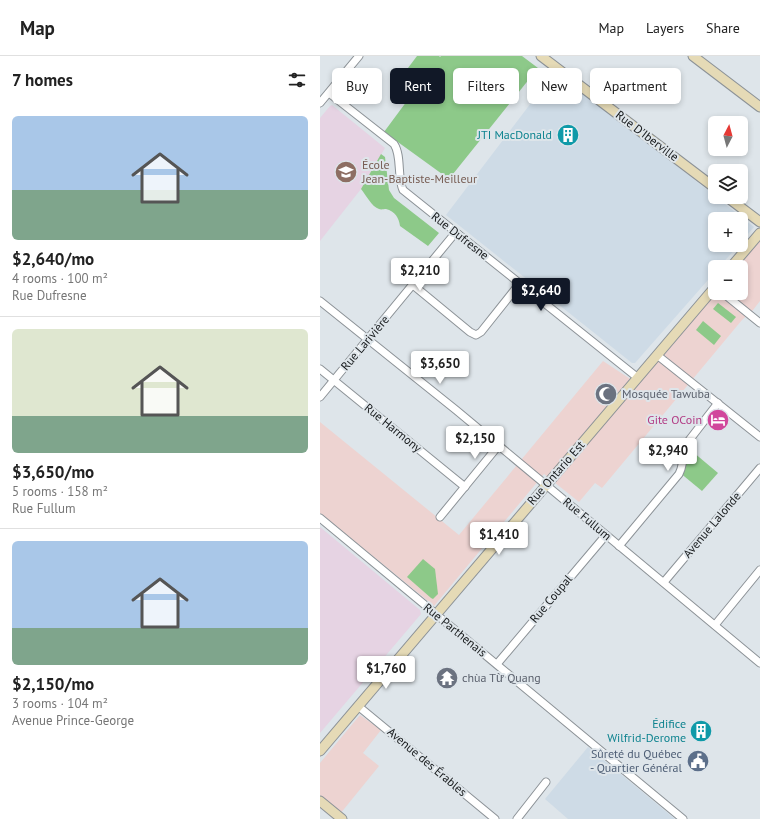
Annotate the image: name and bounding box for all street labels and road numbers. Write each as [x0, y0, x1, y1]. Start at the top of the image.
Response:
street label: Rue D'Iberville [613, 107, 682, 164]
street label: Rue Dufresne [429, 209, 492, 263]
street label: Rue Larivière [337, 312, 392, 373]
street label: Rue Harmony [362, 400, 425, 455]
street label: Rue Ontario Est [524, 438, 588, 508]
street label: Avenue Lalonde [680, 489, 744, 561]
street label: Rue Fullum [560, 494, 615, 543]
street label: Rue Coupal [526, 571, 575, 626]
street label: Rue Parthenais [421, 600, 490, 660]
street label: Avenue des Érables [385, 724, 470, 799]

